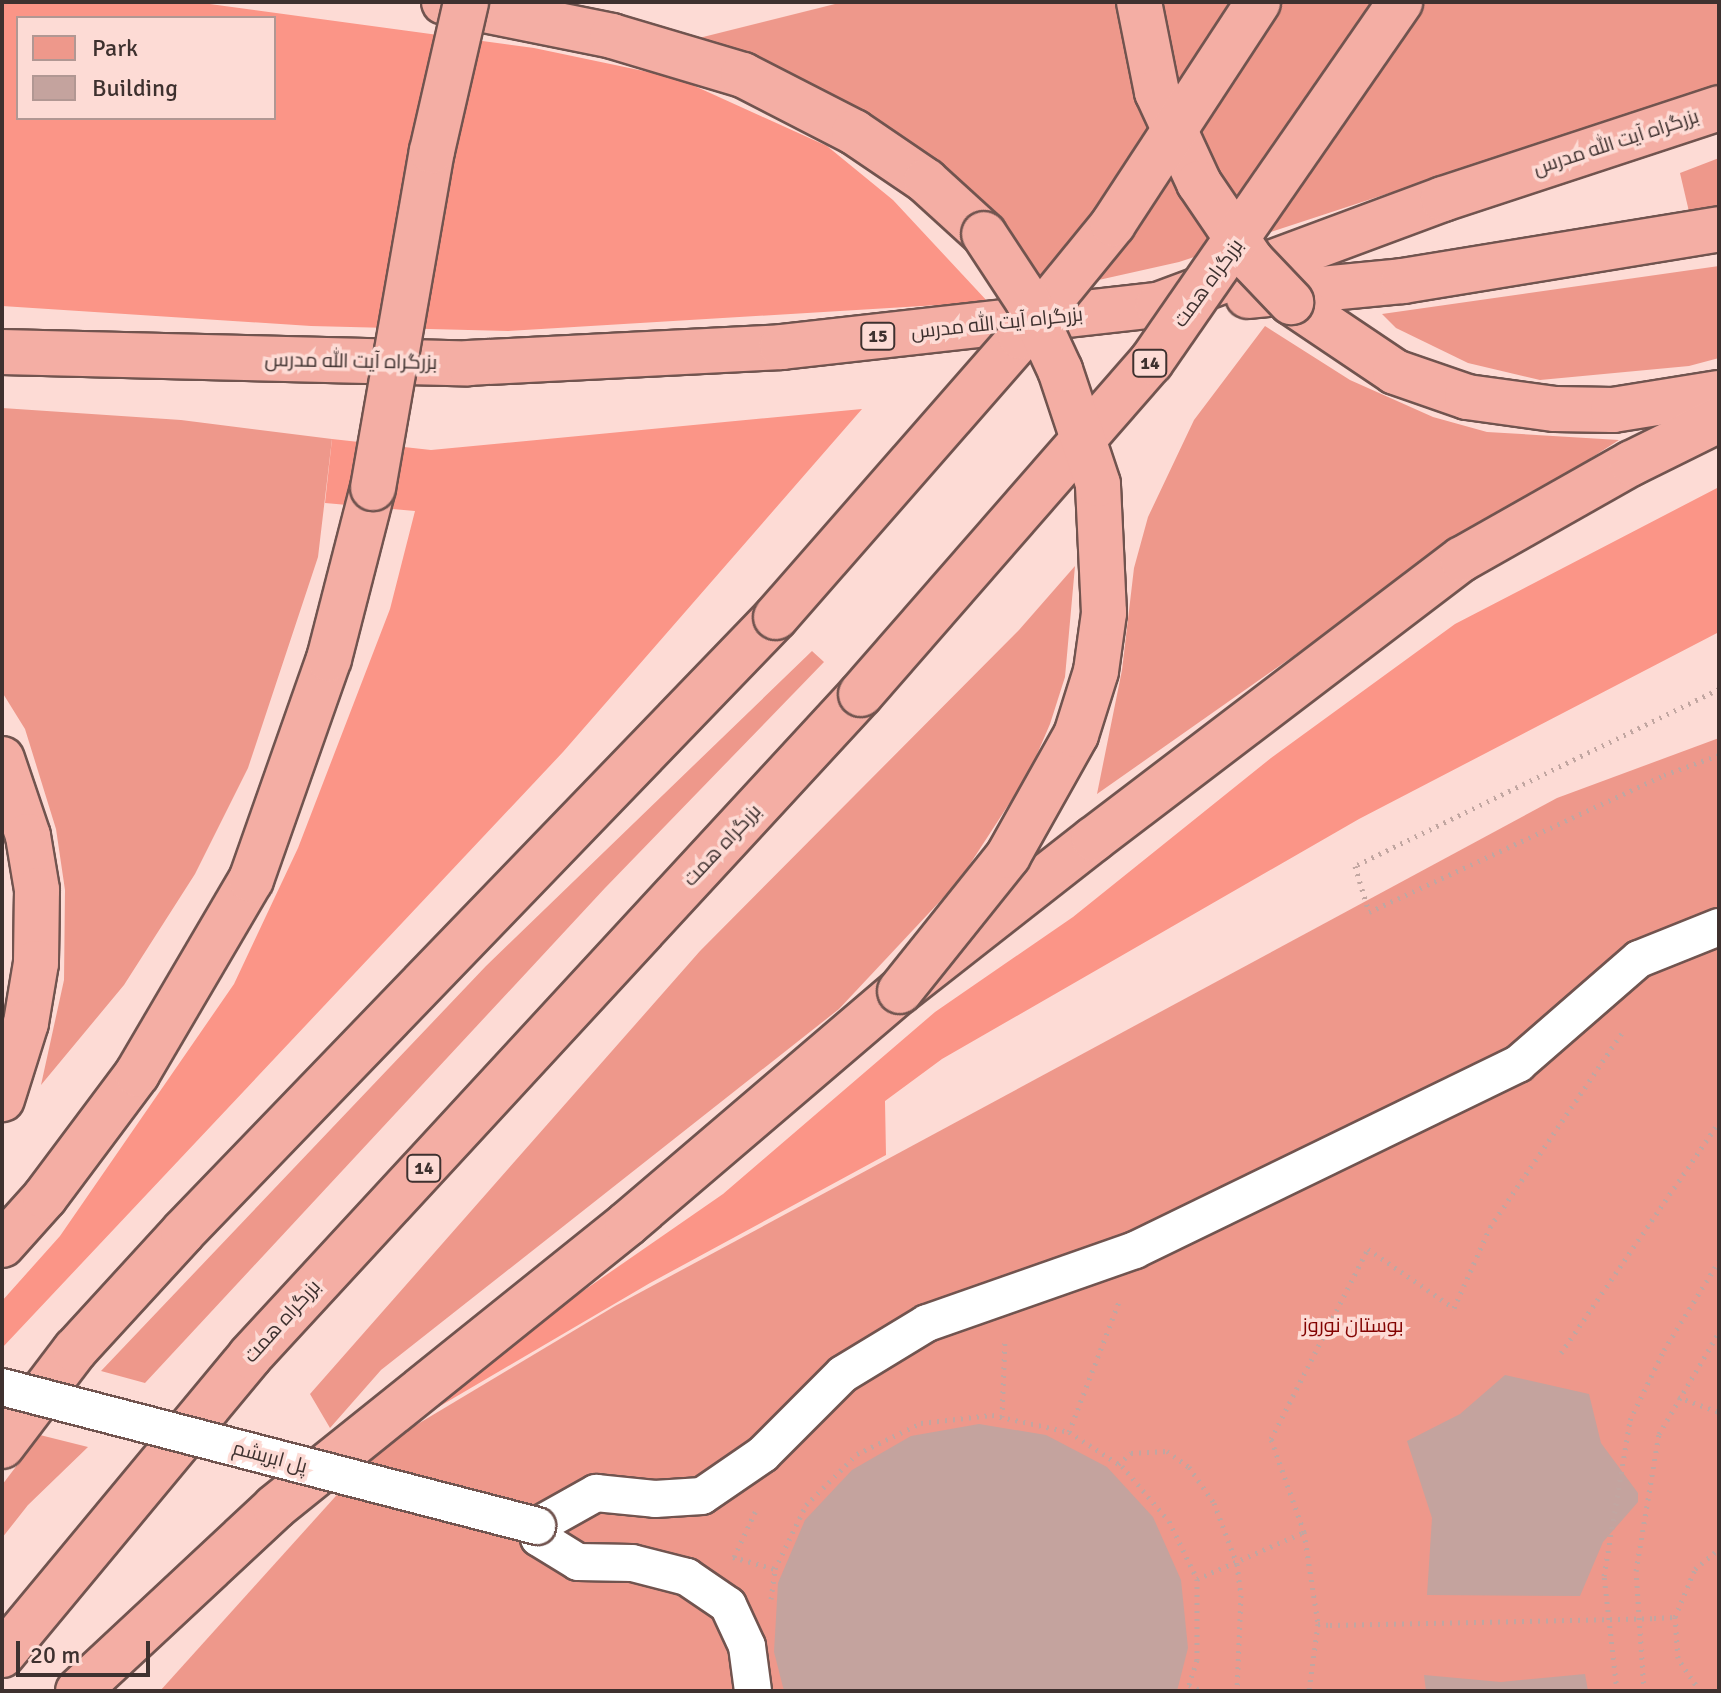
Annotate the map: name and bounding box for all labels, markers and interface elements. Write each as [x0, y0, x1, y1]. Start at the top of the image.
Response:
legend [16, 16, 276, 120]
text: Park [92, 33, 138, 63]
text: Building [92, 73, 178, 103]
street label: بزرگراه آیت الله مدرس [1530, 104, 1702, 180]
street label: بزرگراه همت [1168, 234, 1248, 332]
street label: بزرگراه آیت الله مدرس [910, 302, 1084, 344]
road number: 15 [860, 322, 896, 350]
street label: بزرگراه آیت الله مدرس [264, 347, 438, 375]
road number: 14 [1132, 349, 1168, 377]
street label: بزرگراه همت [678, 799, 766, 891]
road number: 14 [406, 1154, 442, 1182]
street label: بزرگراه همت [239, 1275, 325, 1367]
park label: بوستان نوروز [1302, 1313, 1404, 1337]
street label: پل ابریشم [230, 1436, 310, 1478]
scale bar [20, 1625, 154, 1675]
text: 20 m [30, 1640, 80, 1670]

